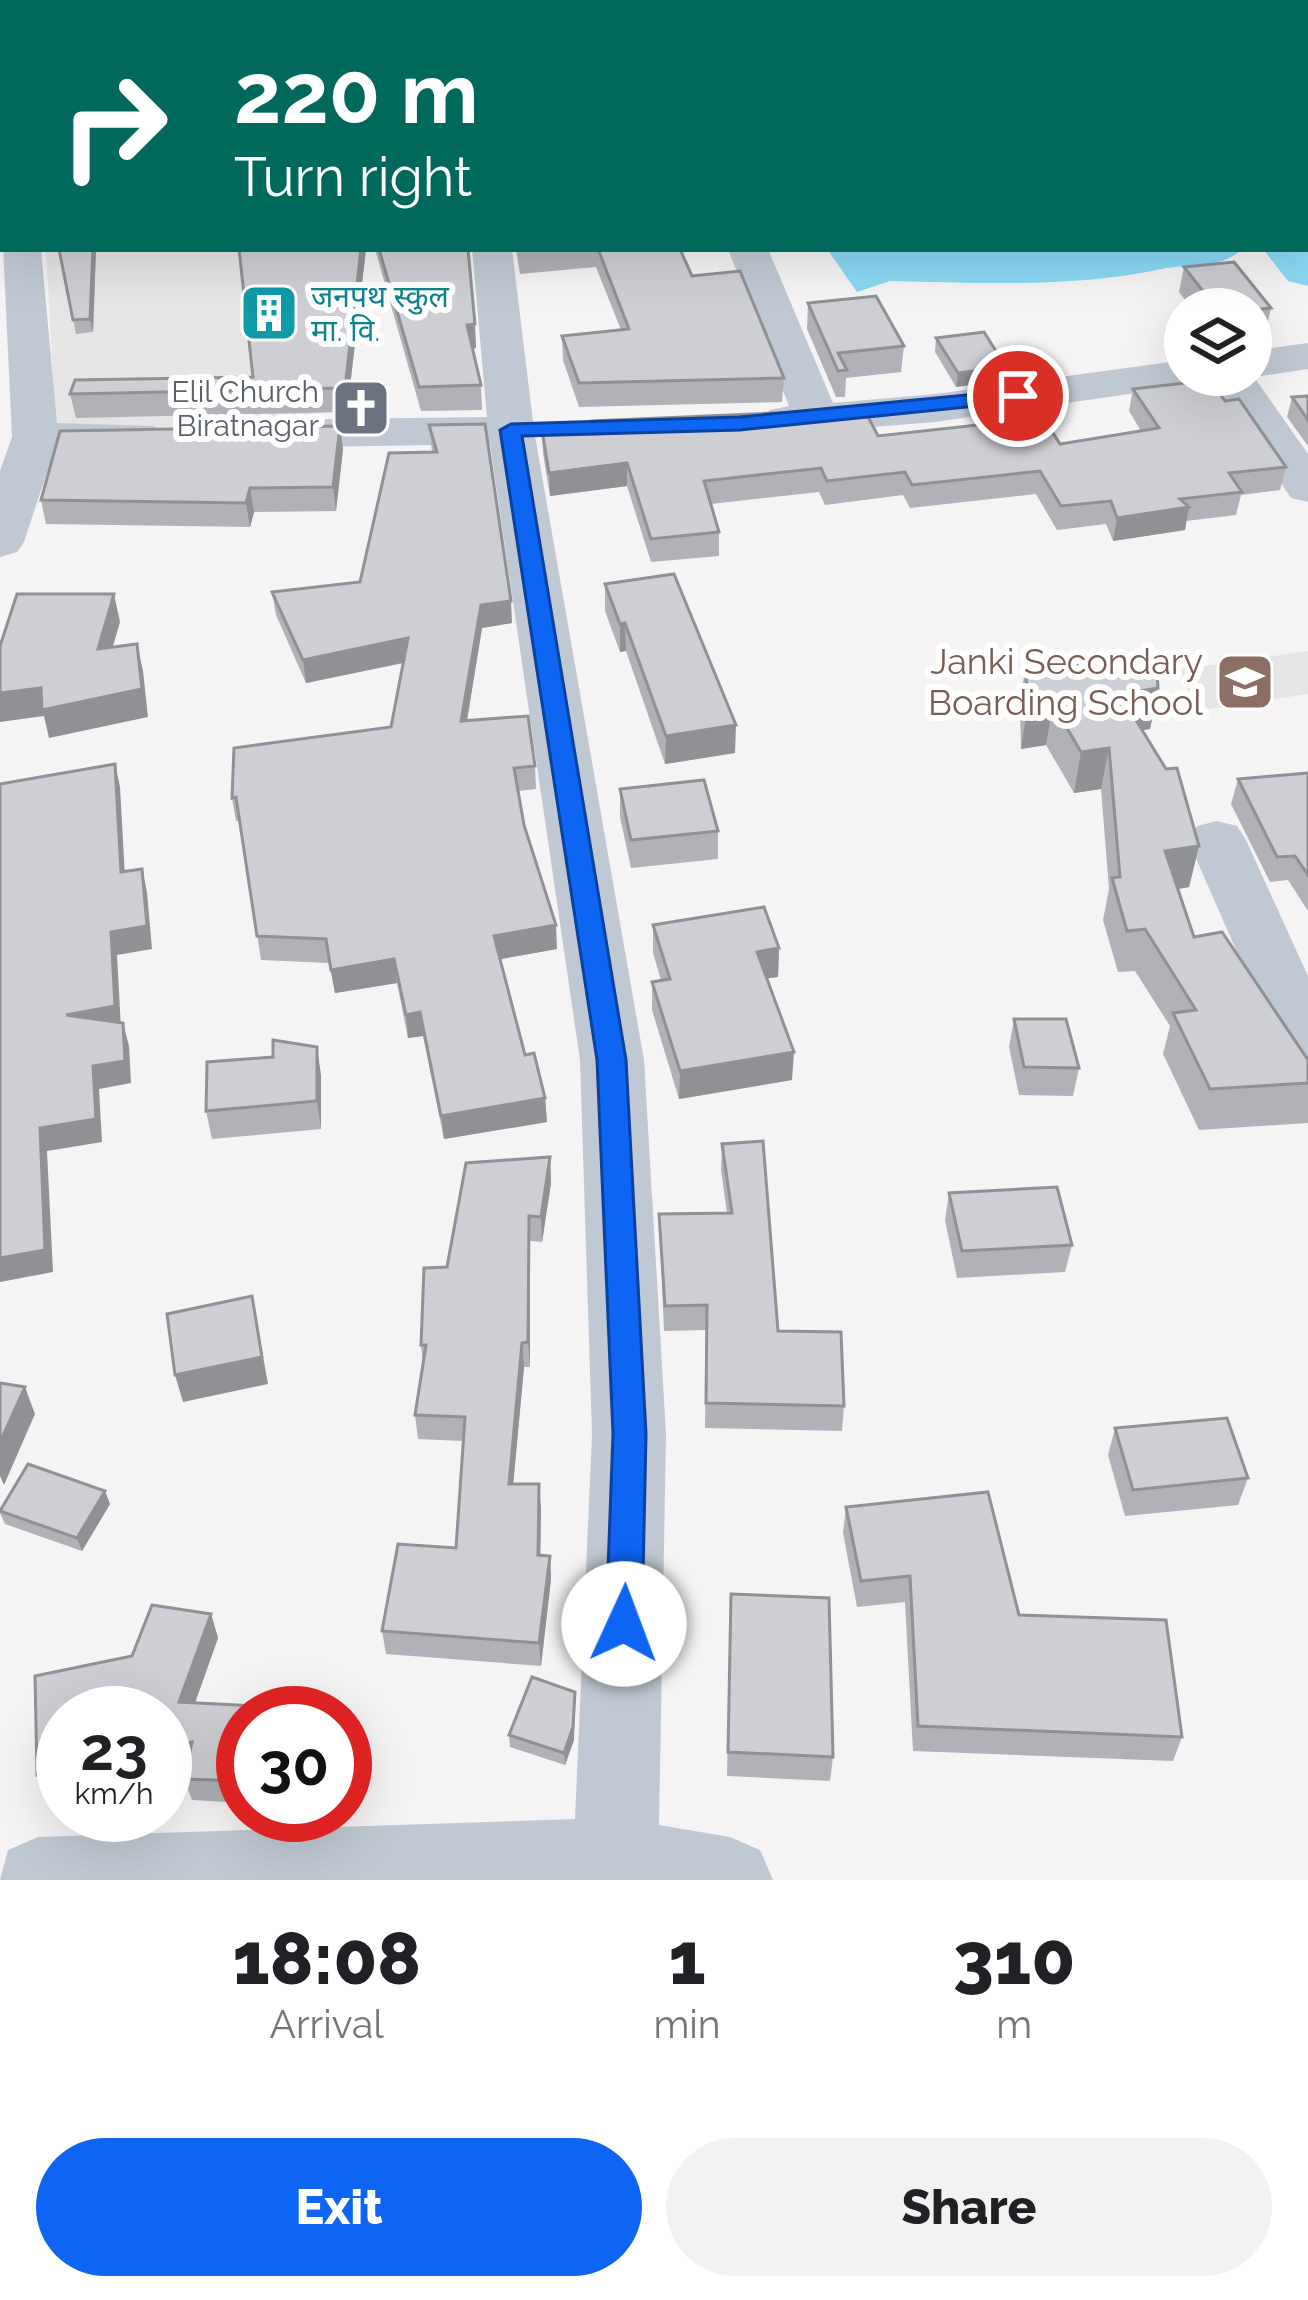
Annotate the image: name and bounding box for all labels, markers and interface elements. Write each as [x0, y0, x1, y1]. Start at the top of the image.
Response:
text: 220 m [234, 44, 479, 143]
icon: right [36, 48, 192, 204]
text: Turn right [234, 145, 472, 209]
place label: जनपथ स्कुल मा. वि. [311, 279, 449, 348]
building icon: जनपथ स्कुल मा. वि. [238, 282, 300, 344]
map controls [1164, 288, 1272, 396]
button: layers [1164, 288, 1272, 396]
pin [967, 345, 1069, 447]
icon: arrive [985, 363, 1051, 429]
place label: Elil Church Biratnagar [171, 374, 319, 443]
church icon: Elil Church Biratnagar [330, 377, 392, 439]
place label: Janki Secondary Boarding School [928, 640, 1203, 723]
school or university icon: Janki Secondary Boarding School [1214, 651, 1276, 713]
position arrow [561, 1561, 687, 1687]
speed limit sign: 30 [216, 1686, 372, 1842]
text: 23 [80, 1714, 148, 1784]
text: km/h [74, 1776, 154, 1811]
text: 18:08 [232, 1916, 421, 2001]
text: 1 [668, 1916, 706, 2001]
text: 310 [953, 1916, 1076, 2001]
text: Arrival [270, 2001, 384, 2047]
text: min [654, 2001, 721, 2047]
text: m [996, 2001, 1032, 2047]
button: Exit [36, 2138, 642, 2276]
button: Share [666, 2138, 1272, 2276]

